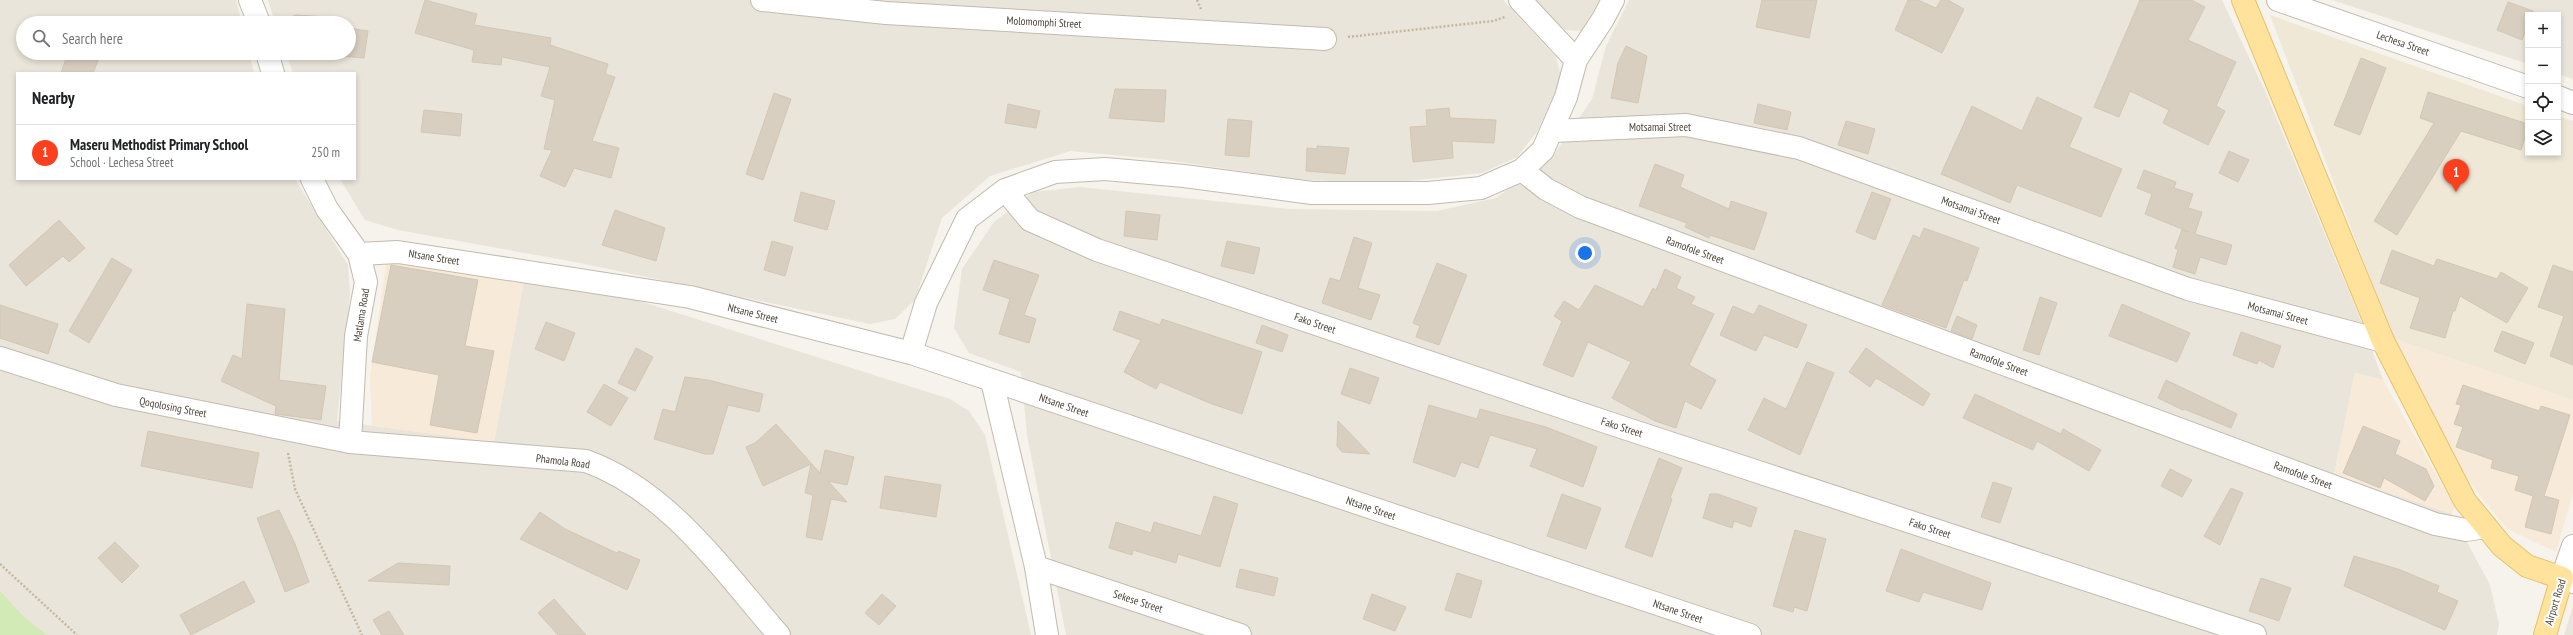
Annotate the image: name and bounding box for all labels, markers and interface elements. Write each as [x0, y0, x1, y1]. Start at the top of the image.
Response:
map controls [2525, 12, 2561, 156]
button: + [2525, 12, 2561, 48]
street label: Molomomphi Street [1006, 13, 1082, 31]
search box [16, 16, 356, 60]
icon: search [30, 27, 52, 49]
street label: Lechesa Street [2375, 27, 2431, 59]
text: Search here [62, 29, 123, 48]
button: − [2525, 48, 2561, 84]
button: locate [2525, 84, 2561, 120]
text: Nearby [32, 87, 75, 109]
street label: Motsamai Street [1629, 120, 1691, 134]
button: layers [2525, 120, 2561, 156]
text: Maseru Methodist Primary School [70, 135, 248, 154]
text: 1 [42, 144, 48, 161]
text: 250 m [311, 144, 340, 161]
text: School · Lechesa Street [70, 154, 174, 171]
pin: 1 [2443, 159, 2469, 192]
street label: Motsamai Street [1939, 193, 2003, 227]
street label: Ramofole Street [1664, 233, 1726, 267]
your location [1575, 243, 1595, 263]
street label: Ntsane Street [407, 246, 461, 268]
street label: Matlama Road [350, 287, 372, 343]
street label: Motsamai Street [2246, 298, 2310, 328]
street label: Ntsane Street [726, 300, 780, 326]
street label: Fako Street [1292, 309, 1338, 337]
street label: Ramofole Street [1968, 345, 2030, 379]
street label: Ntsane Street [1037, 390, 1091, 420]
street label: Qoqolosing Street [138, 394, 208, 420]
street label: Fako Street [1599, 414, 1645, 440]
street label: Phamola Road [535, 451, 591, 471]
street label: Ramofole Street [2272, 458, 2334, 492]
street label: Ntsane Street [1344, 493, 1398, 523]
street label: Fako Street [1907, 515, 1953, 541]
street label: Airport Road [2541, 577, 2569, 627]
street label: Sekese Street [1111, 586, 1165, 616]
street label: Ntsane Street [1651, 596, 1705, 626]

